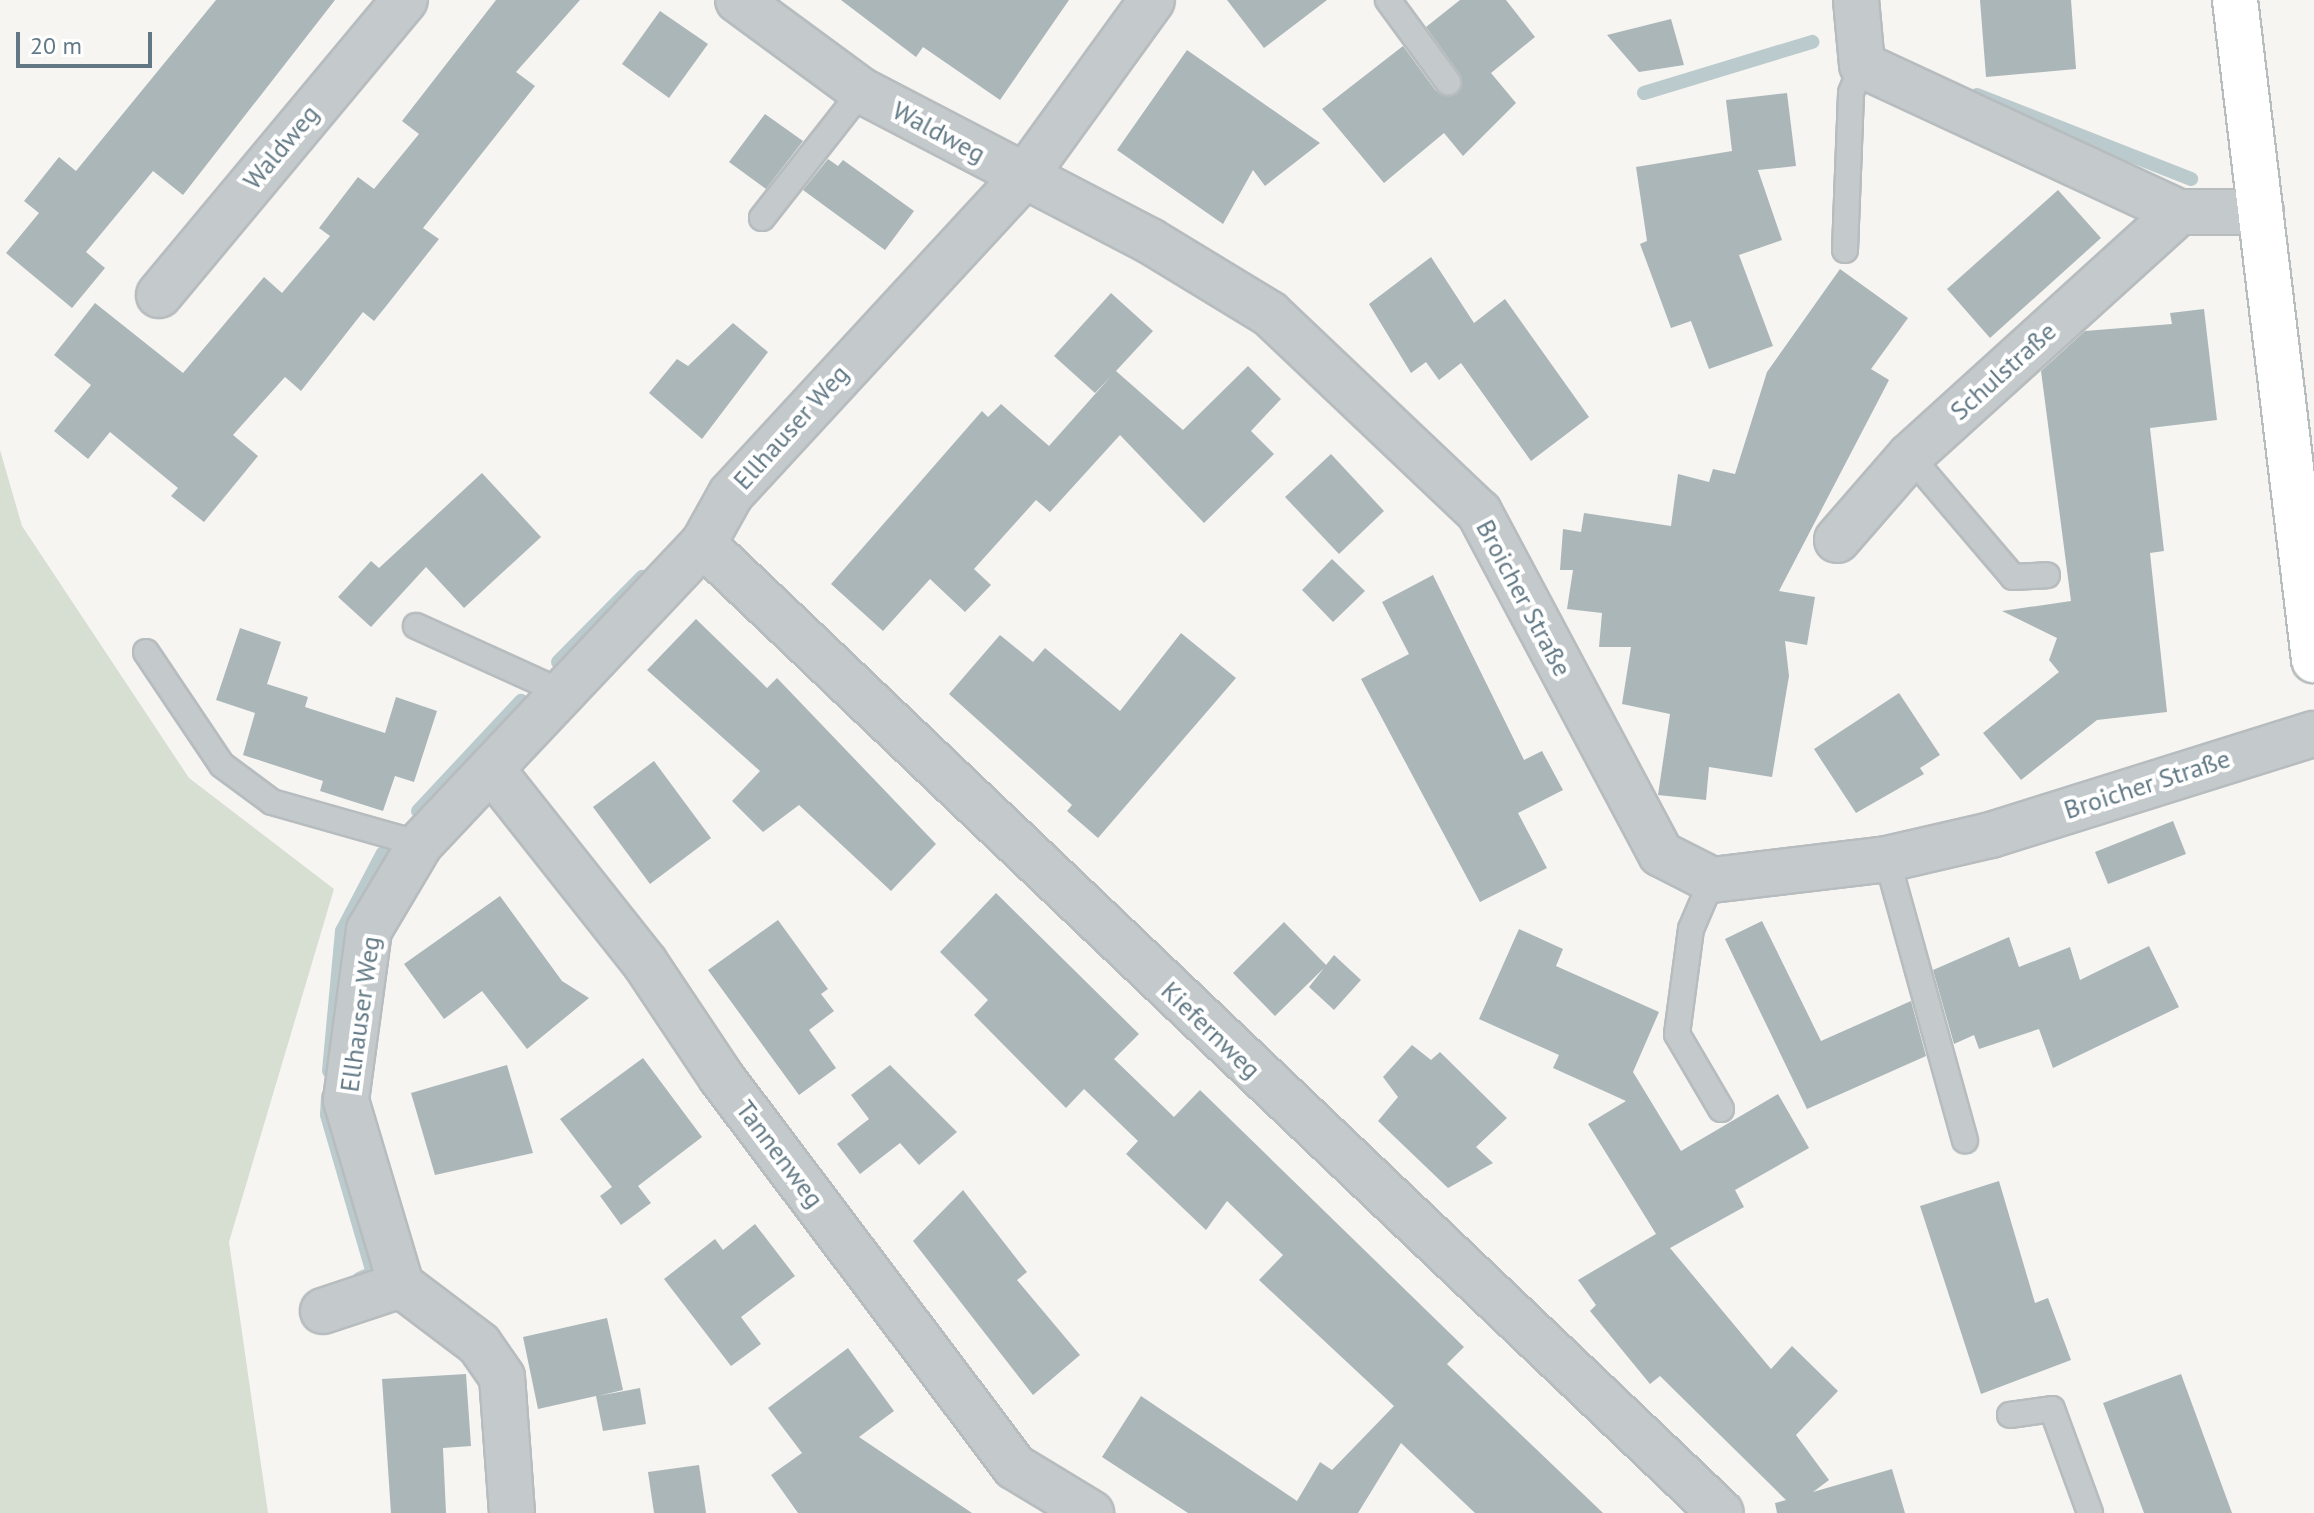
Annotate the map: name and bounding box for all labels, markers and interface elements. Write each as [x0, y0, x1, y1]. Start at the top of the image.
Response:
scale bar [20, 16, 156, 66]
text: 20 m [30, 30, 82, 61]
street label: Waldweg [887, 95, 991, 169]
street label: Waldweg [237, 98, 325, 196]
street label: Schulstraße [1944, 315, 2062, 427]
street label: Ellhauser Weg [727, 358, 855, 496]
street label: Broicher Straße [1470, 514, 1578, 682]
street label: Broicher Straße [2060, 742, 2234, 826]
street label: Ellhauser Weg [334, 934, 386, 1094]
street label: Kiefernweg [1155, 975, 1267, 1085]
street label: Tannenweg [730, 1094, 830, 1214]

